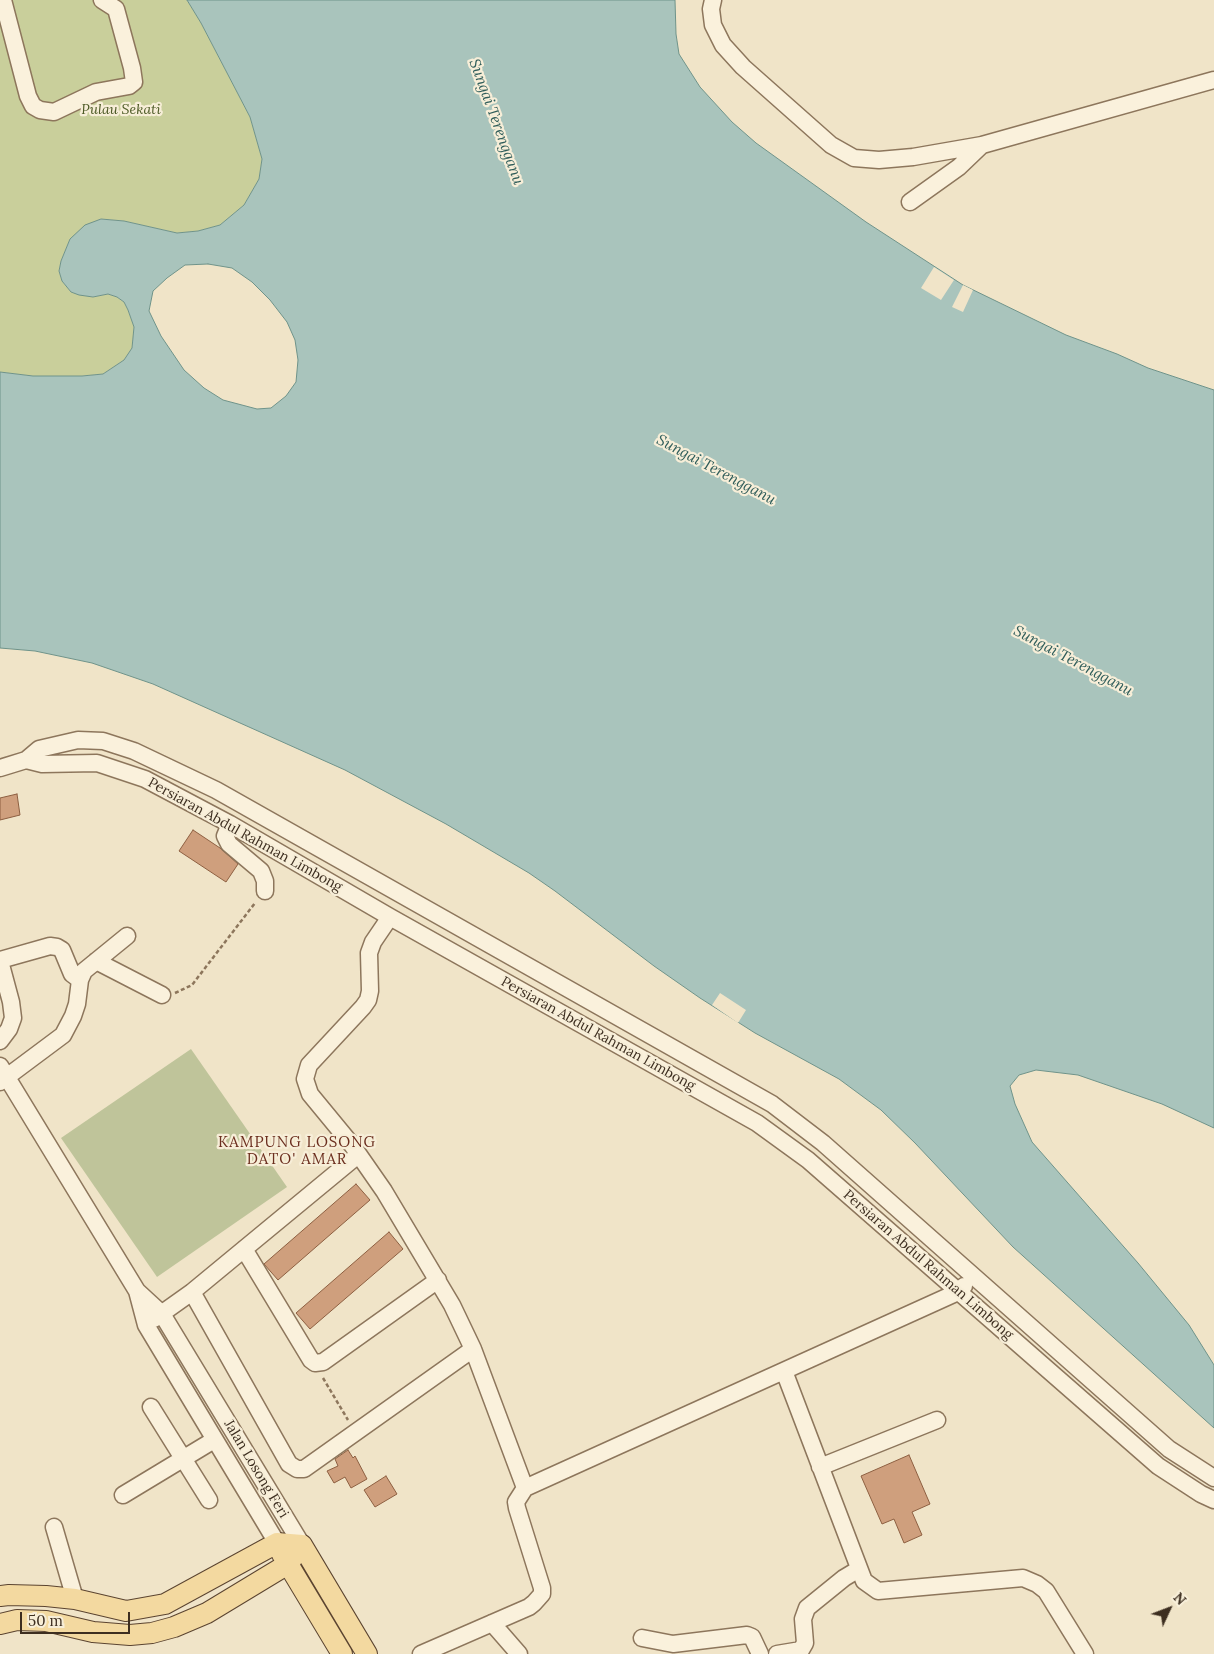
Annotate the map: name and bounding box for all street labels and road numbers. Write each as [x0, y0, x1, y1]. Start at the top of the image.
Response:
street label: Persiaran Abdul Rahman Limbong [145, 774, 345, 896]
street label: Persiaran Abdul Rahman Limbong [498, 973, 698, 1095]
street label: Persiaran Abdul Rahman Limbong [840, 1187, 1016, 1343]
street label: Jalan Losong Feri [220, 1417, 292, 1521]

